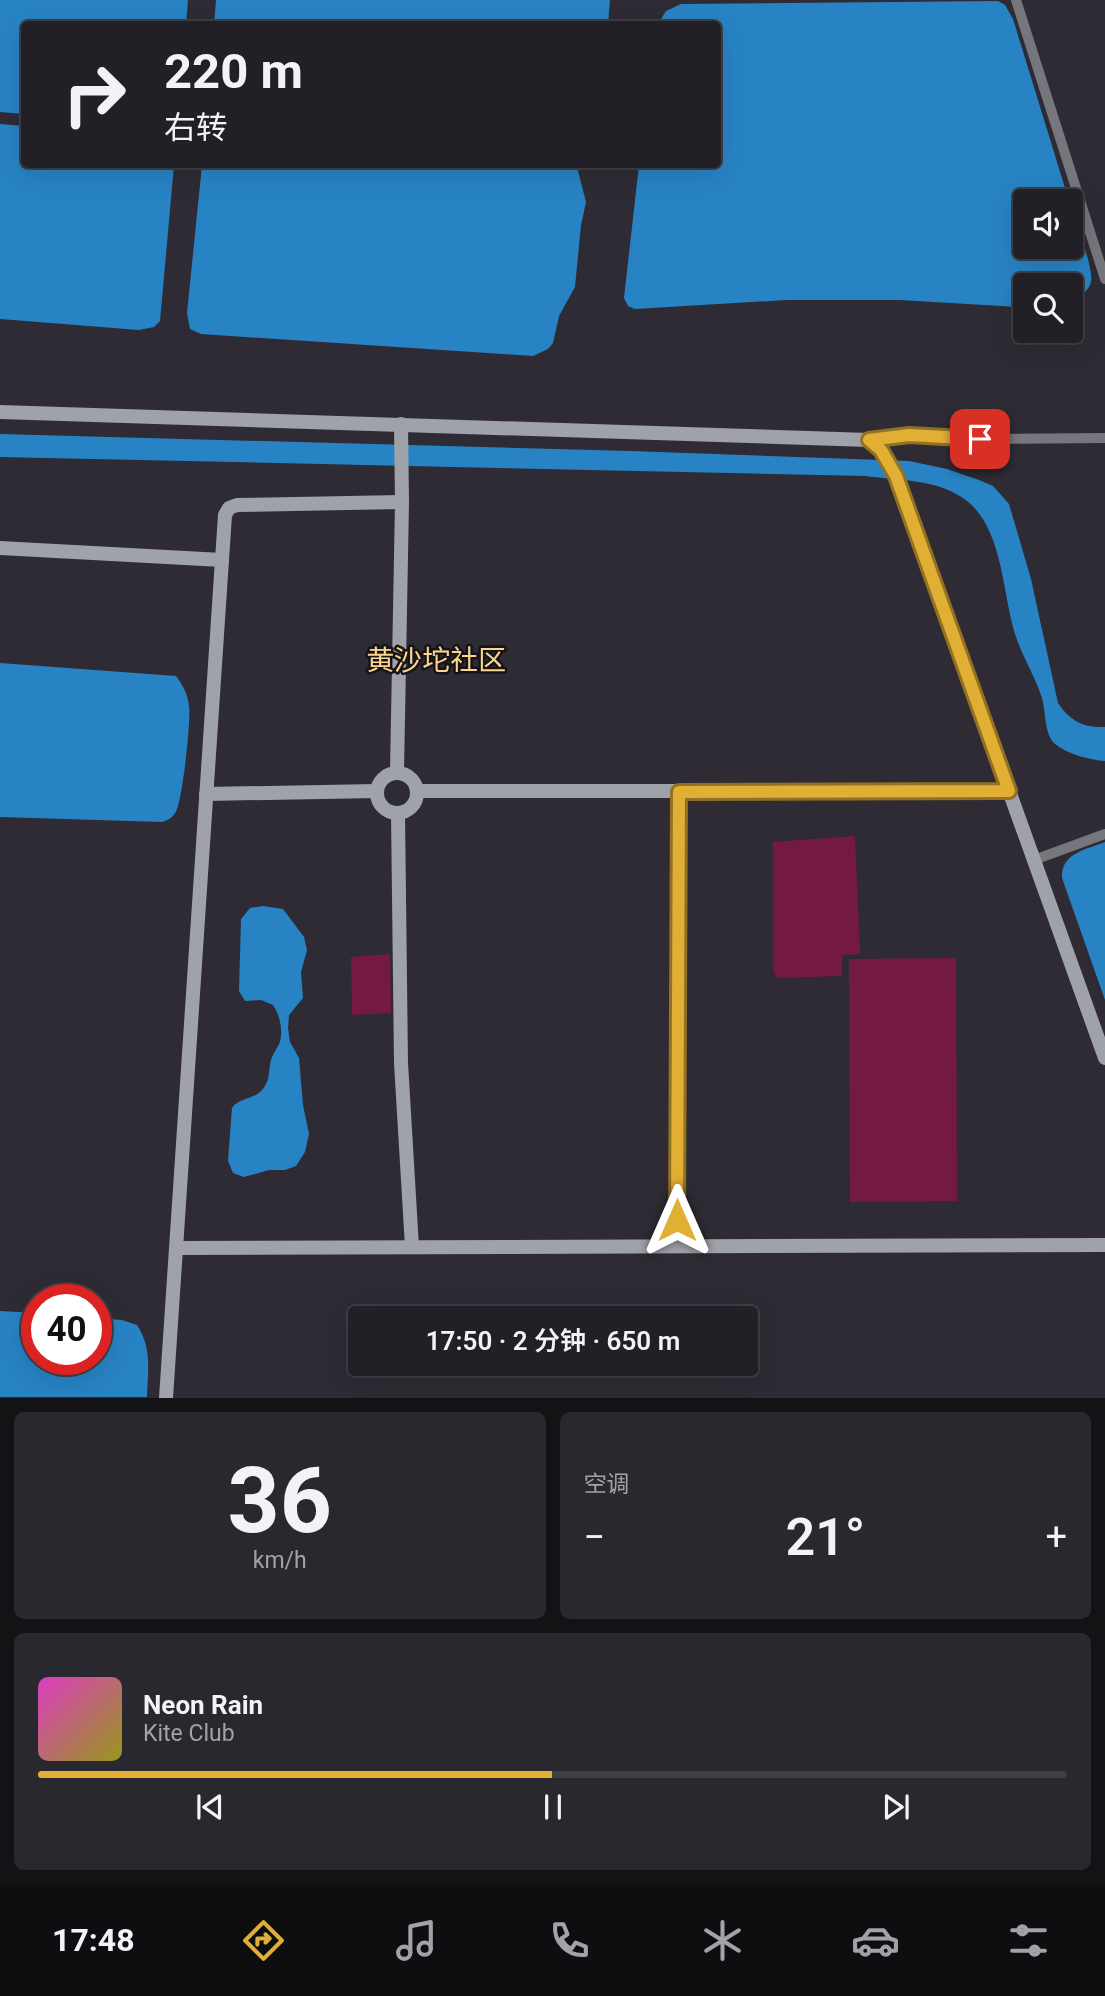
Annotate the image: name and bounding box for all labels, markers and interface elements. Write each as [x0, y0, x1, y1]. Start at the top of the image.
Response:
text: 220 m [164, 43, 303, 100]
icon: right [49, 49, 140, 140]
text: 右转 [164, 109, 228, 147]
map controls [1013, 189, 1083, 343]
button: sound [1013, 189, 1083, 259]
button: search [1013, 273, 1083, 343]
pin [950, 409, 1010, 469]
icon: arrive [961, 420, 999, 458]
district label: 黄沙坨社区 [366, 644, 506, 677]
position arrow [640, 1183, 714, 1257]
speed limit sign: 40 [21, 1284, 112, 1375]
text: 17:50 · 2 分钟 · 650 m [426, 1326, 680, 1356]
text: 36 [228, 1448, 332, 1554]
text: 空调 [584, 1471, 630, 1498]
text: 21° [786, 1507, 865, 1568]
text: − [584, 1515, 605, 1559]
text: + [1045, 1515, 1067, 1559]
text: km/h [253, 1547, 307, 1574]
text: Neon Rain [143, 1690, 263, 1720]
text: Kite Club [143, 1720, 235, 1747]
icon: previous [191, 1788, 229, 1826]
icon: pause [534, 1788, 572, 1826]
icon: next [877, 1788, 915, 1826]
icon: directions [239, 1916, 288, 1965]
icon: music [392, 1916, 441, 1965]
icon: phone [545, 1916, 594, 1965]
icon: climate [698, 1916, 747, 1965]
icon: car [851, 1916, 900, 1965]
icon: filters [1004, 1916, 1053, 1965]
text: 17:48 [52, 1921, 134, 1959]

